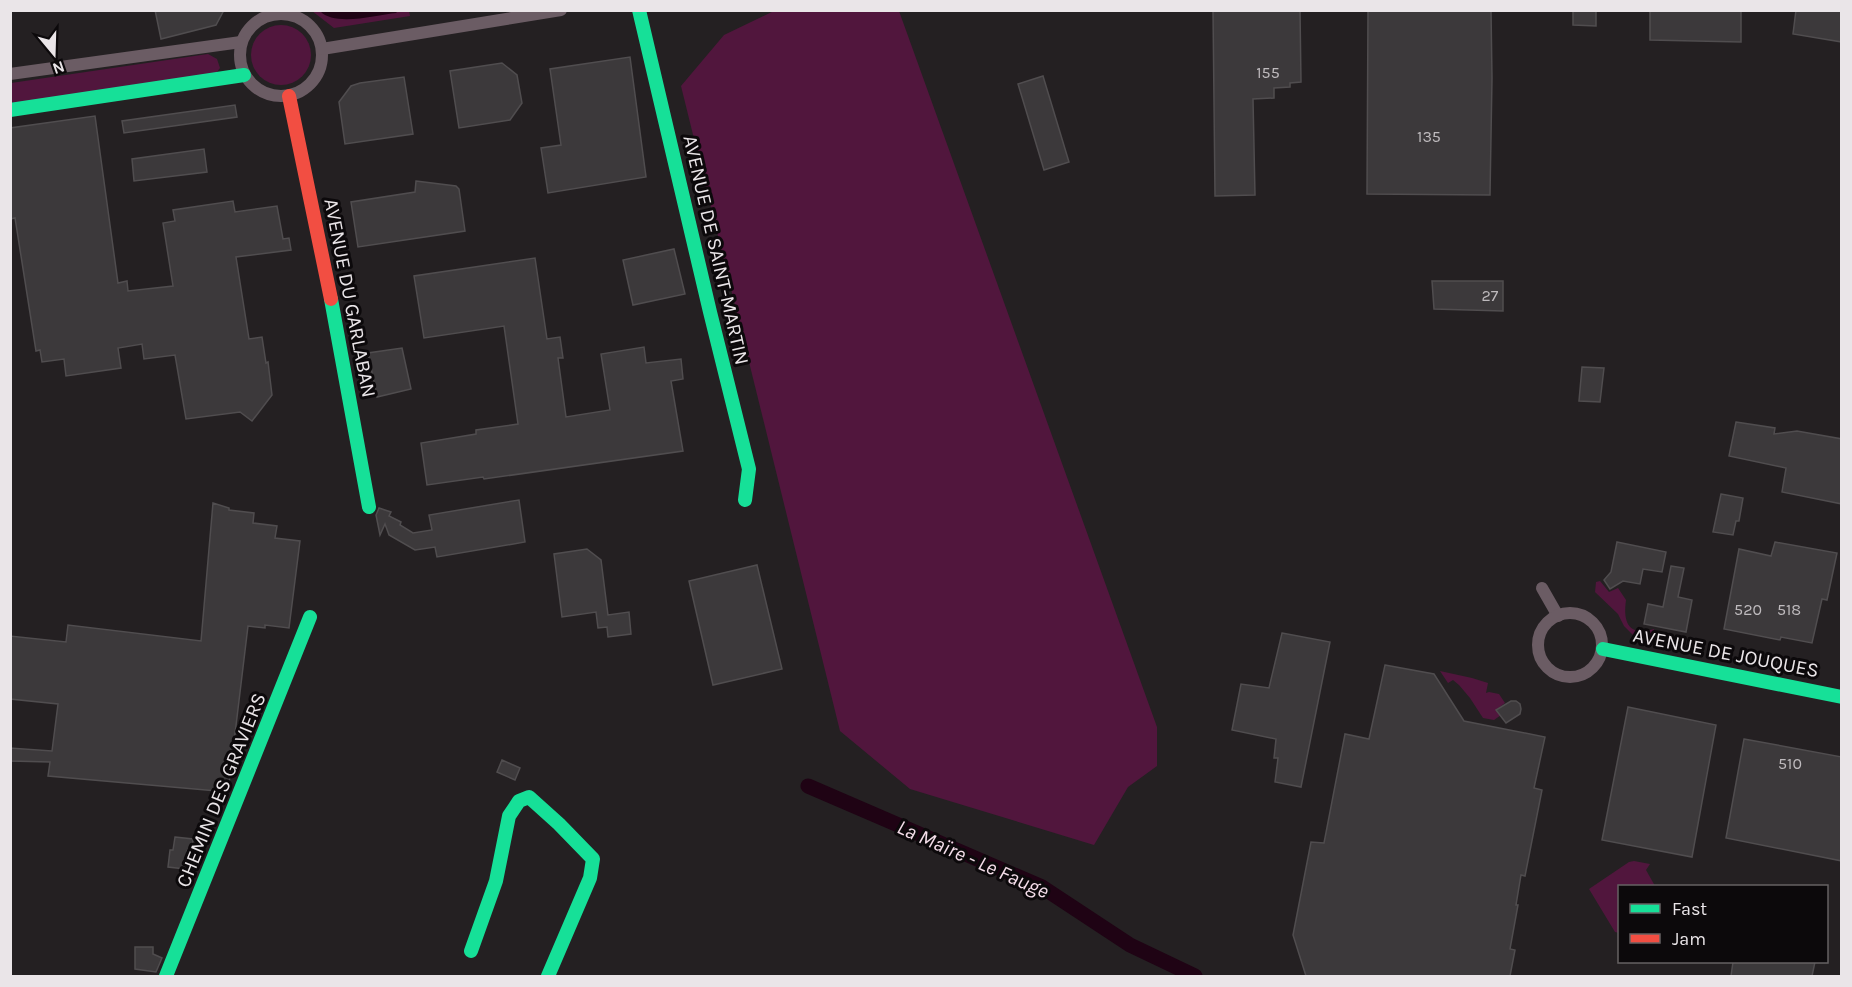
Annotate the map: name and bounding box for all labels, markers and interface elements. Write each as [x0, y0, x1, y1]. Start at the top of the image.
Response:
north arrow [24, 24, 84, 84]
text: N [50, 57, 67, 79]
house number: 155 [1256, 63, 1280, 82]
house number: 135 [1417, 127, 1441, 146]
street label: AVENUE DE SAINT-MARTIN [678, 133, 754, 367]
street label: AVENUE DU GARLABAN [319, 197, 381, 399]
house number: 27 [1482, 286, 1499, 305]
house number: 520 [1734, 600, 1762, 619]
house number: 518 [1777, 600, 1801, 619]
street label: AVENUE DE JOUQUES [1631, 624, 1821, 682]
street label: CHEMIN DES GRAVIERS [171, 689, 271, 891]
house number: 510 [1778, 754, 1802, 773]
water label: La Maïre - Le Fauge [893, 815, 1053, 903]
legend [1618, 885, 1828, 963]
text: Fast [1672, 898, 1707, 920]
text: Jam [1672, 928, 1706, 950]

